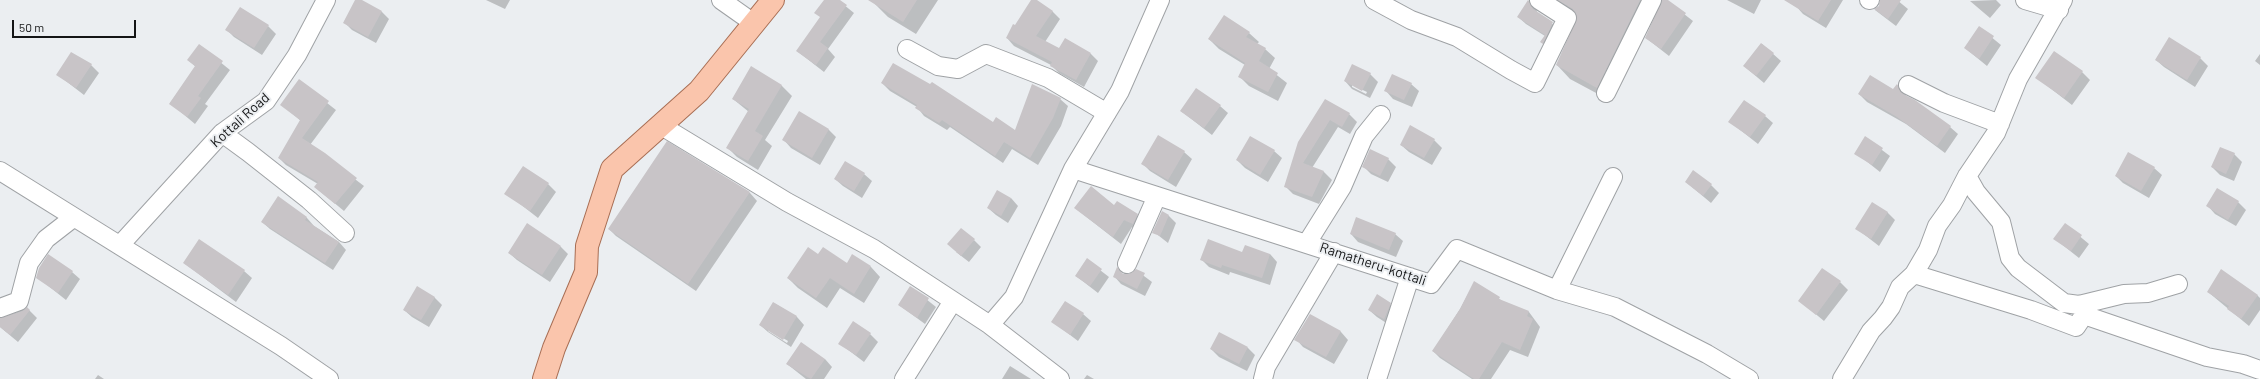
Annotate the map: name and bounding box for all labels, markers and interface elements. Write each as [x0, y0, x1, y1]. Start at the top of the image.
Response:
scale bar [14, 12, 138, 38]
text: 50 m [19, 20, 44, 34]
street label: Kottali Road [207, 89, 273, 151]
street label: Ramatheru-kottali [1318, 239, 1428, 289]

